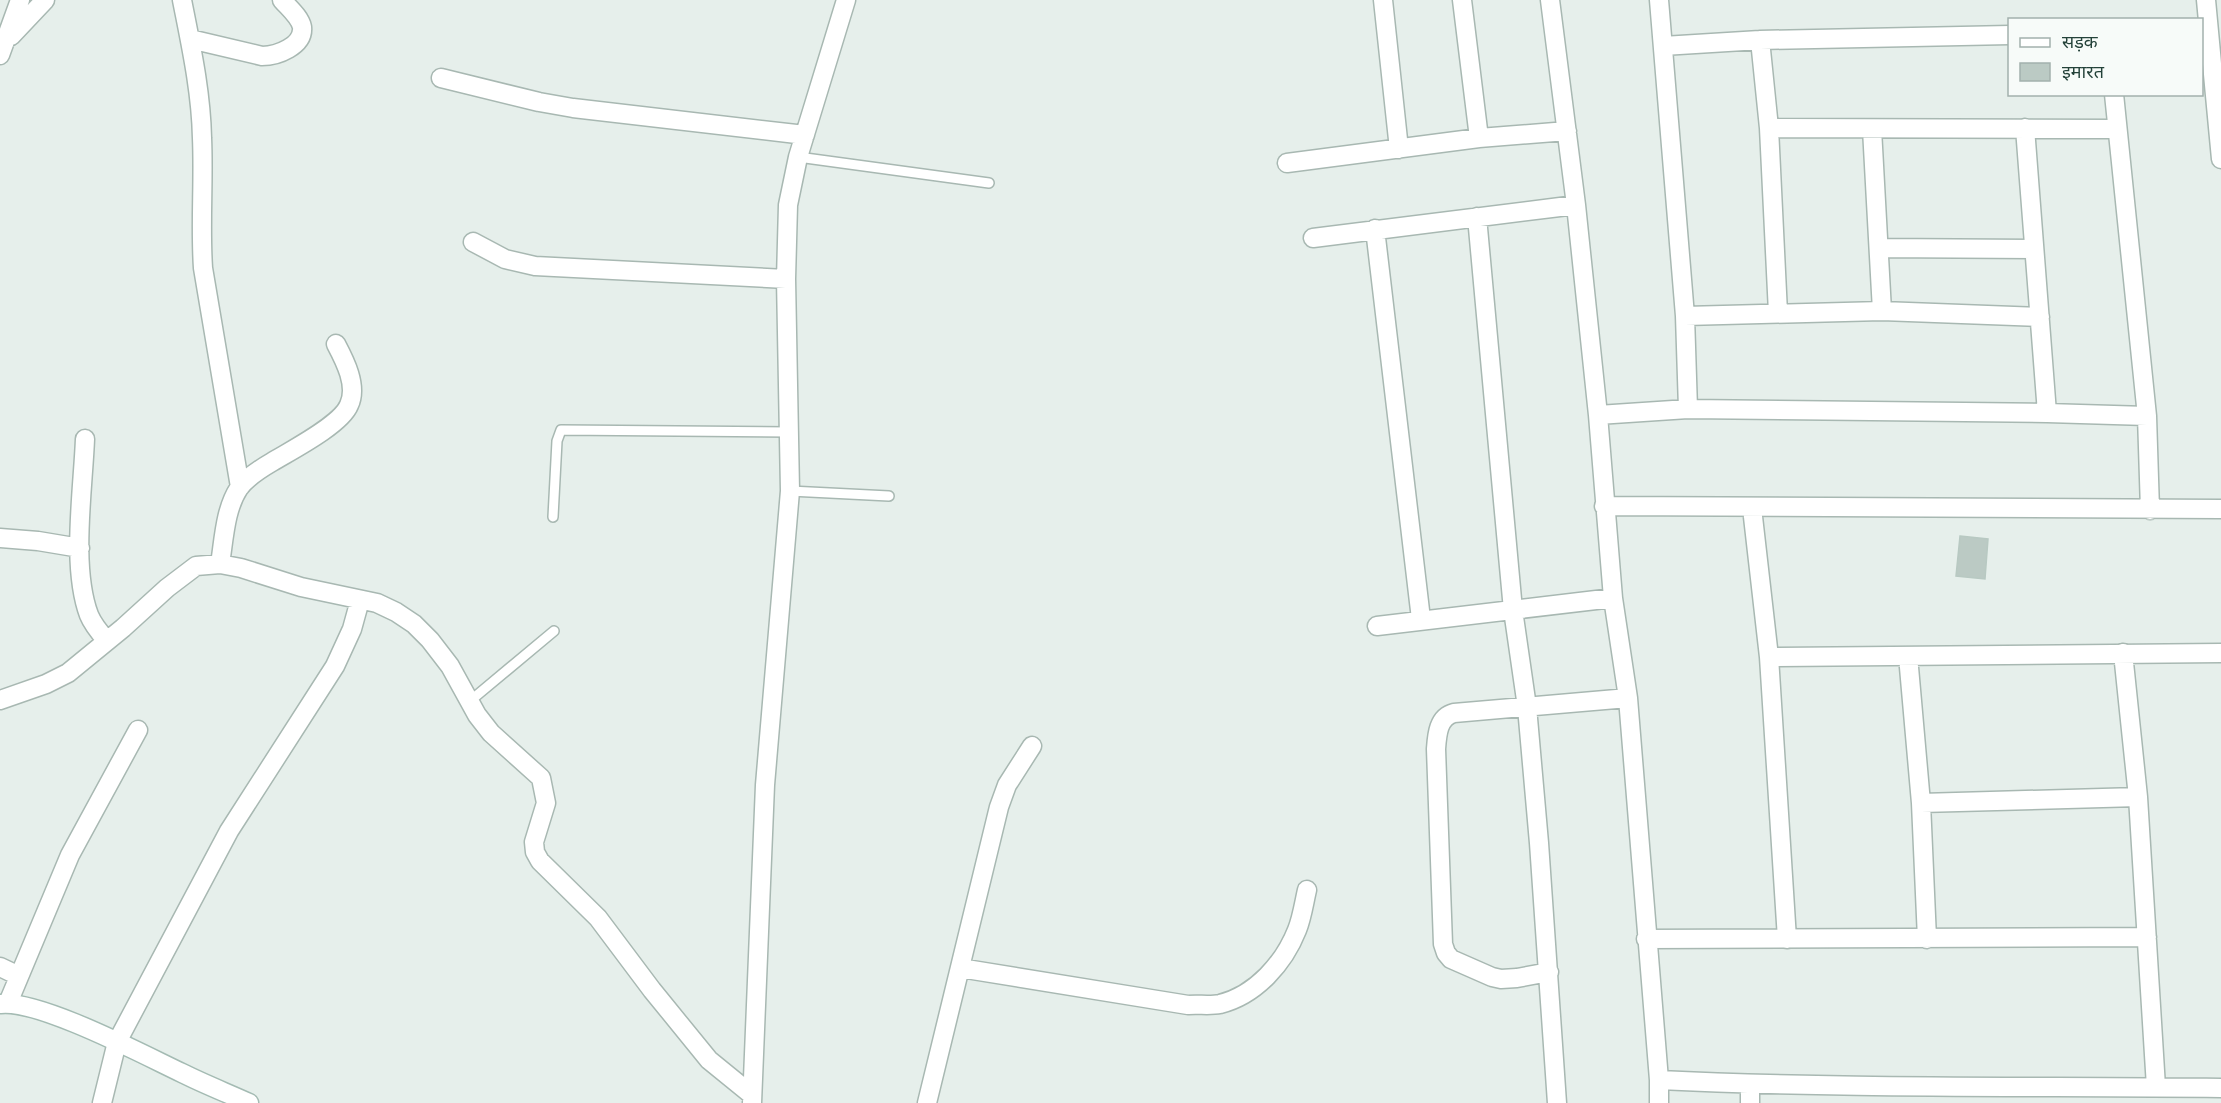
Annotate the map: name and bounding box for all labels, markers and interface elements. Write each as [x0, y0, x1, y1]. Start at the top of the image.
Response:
legend [2008, 18, 2203, 96]
text: सड़क [2062, 32, 2099, 52]
text: इमारत [2062, 62, 2105, 82]

